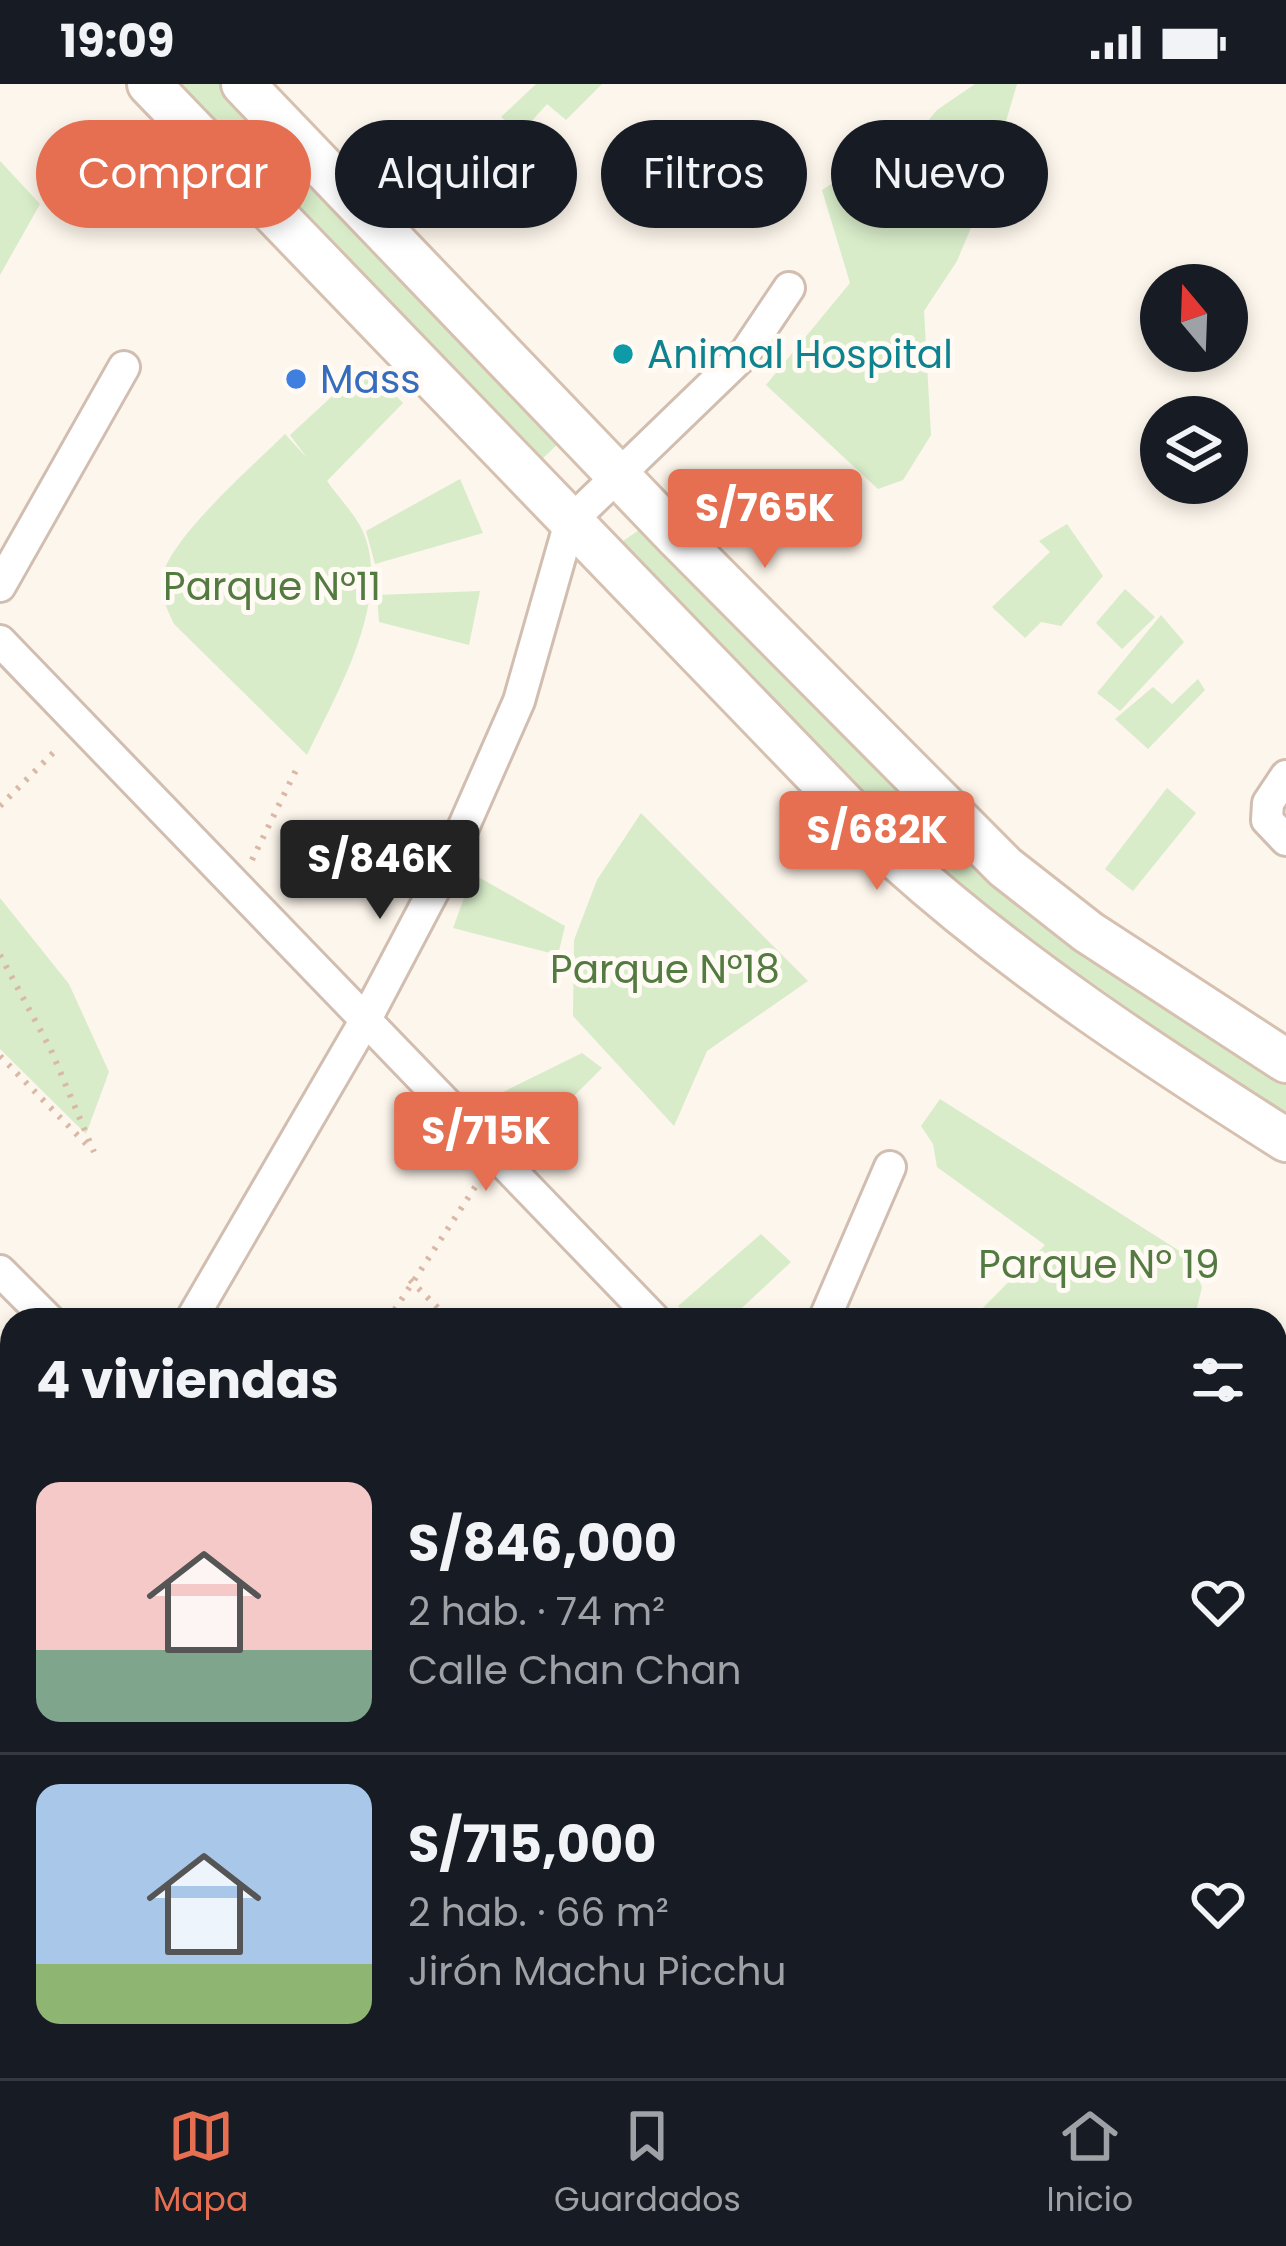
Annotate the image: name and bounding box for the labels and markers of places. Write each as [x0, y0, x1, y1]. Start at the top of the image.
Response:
place label: Animal Hospital [647, 327, 953, 382]
marker: Animal Hospital [610, 341, 636, 367]
place label: Mass [320, 352, 421, 407]
marker: Mass [283, 366, 309, 392]
pin: S/765K [667, 469, 863, 571]
pin: S/682K [779, 791, 975, 893]
pin: S/846K [282, 820, 478, 922]
pin: S/715K [388, 1092, 584, 1194]

